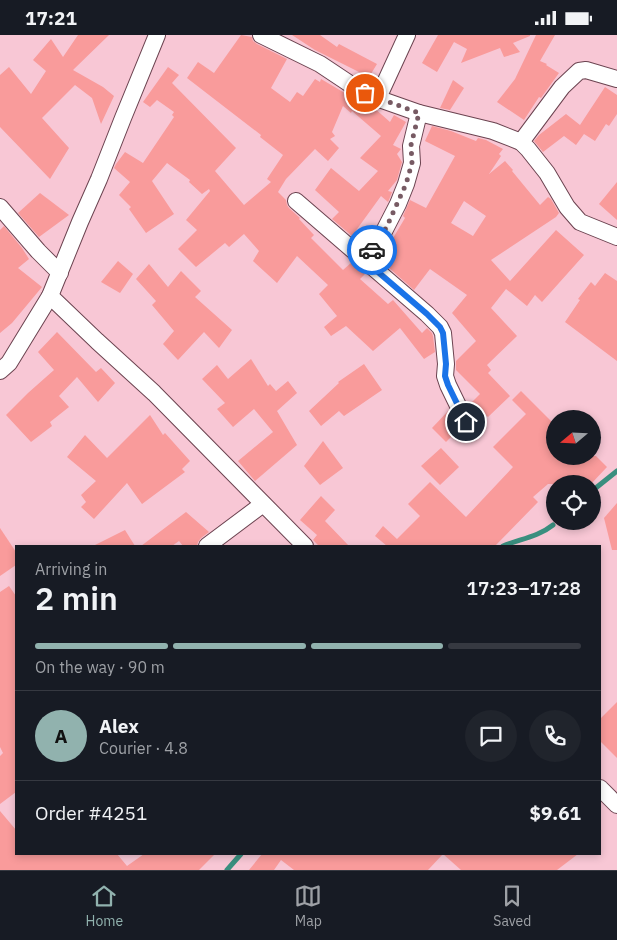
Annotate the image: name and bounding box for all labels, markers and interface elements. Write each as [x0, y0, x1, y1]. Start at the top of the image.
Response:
text: 17:21 [25, 6, 77, 30]
pin [344, 72, 386, 114]
icon: bag [351, 79, 379, 107]
courier [347, 225, 397, 275]
icon: car [358, 236, 386, 264]
pin [445, 401, 487, 443]
icon: home [452, 408, 480, 436]
north arrow [546, 410, 601, 465]
map controls [546, 410, 601, 530]
button: locate [546, 475, 601, 530]
text: Arriving in [35, 559, 107, 579]
text: 17:23–17:28 [467, 576, 581, 600]
text: 2 min [35, 577, 118, 619]
text: On the way · 90 m [35, 657, 165, 677]
button: chat [465, 710, 517, 762]
button: phone [529, 710, 581, 762]
text: Alex [99, 714, 139, 738]
text: A [54, 724, 68, 748]
text: Courier · 4.8 [99, 738, 188, 758]
text: Order #4251 [35, 801, 147, 825]
text: $9.61 [529, 801, 581, 825]
tab: Home [86, 882, 123, 930]
tab: Map [294, 882, 322, 930]
tab: Saved [493, 882, 531, 930]

